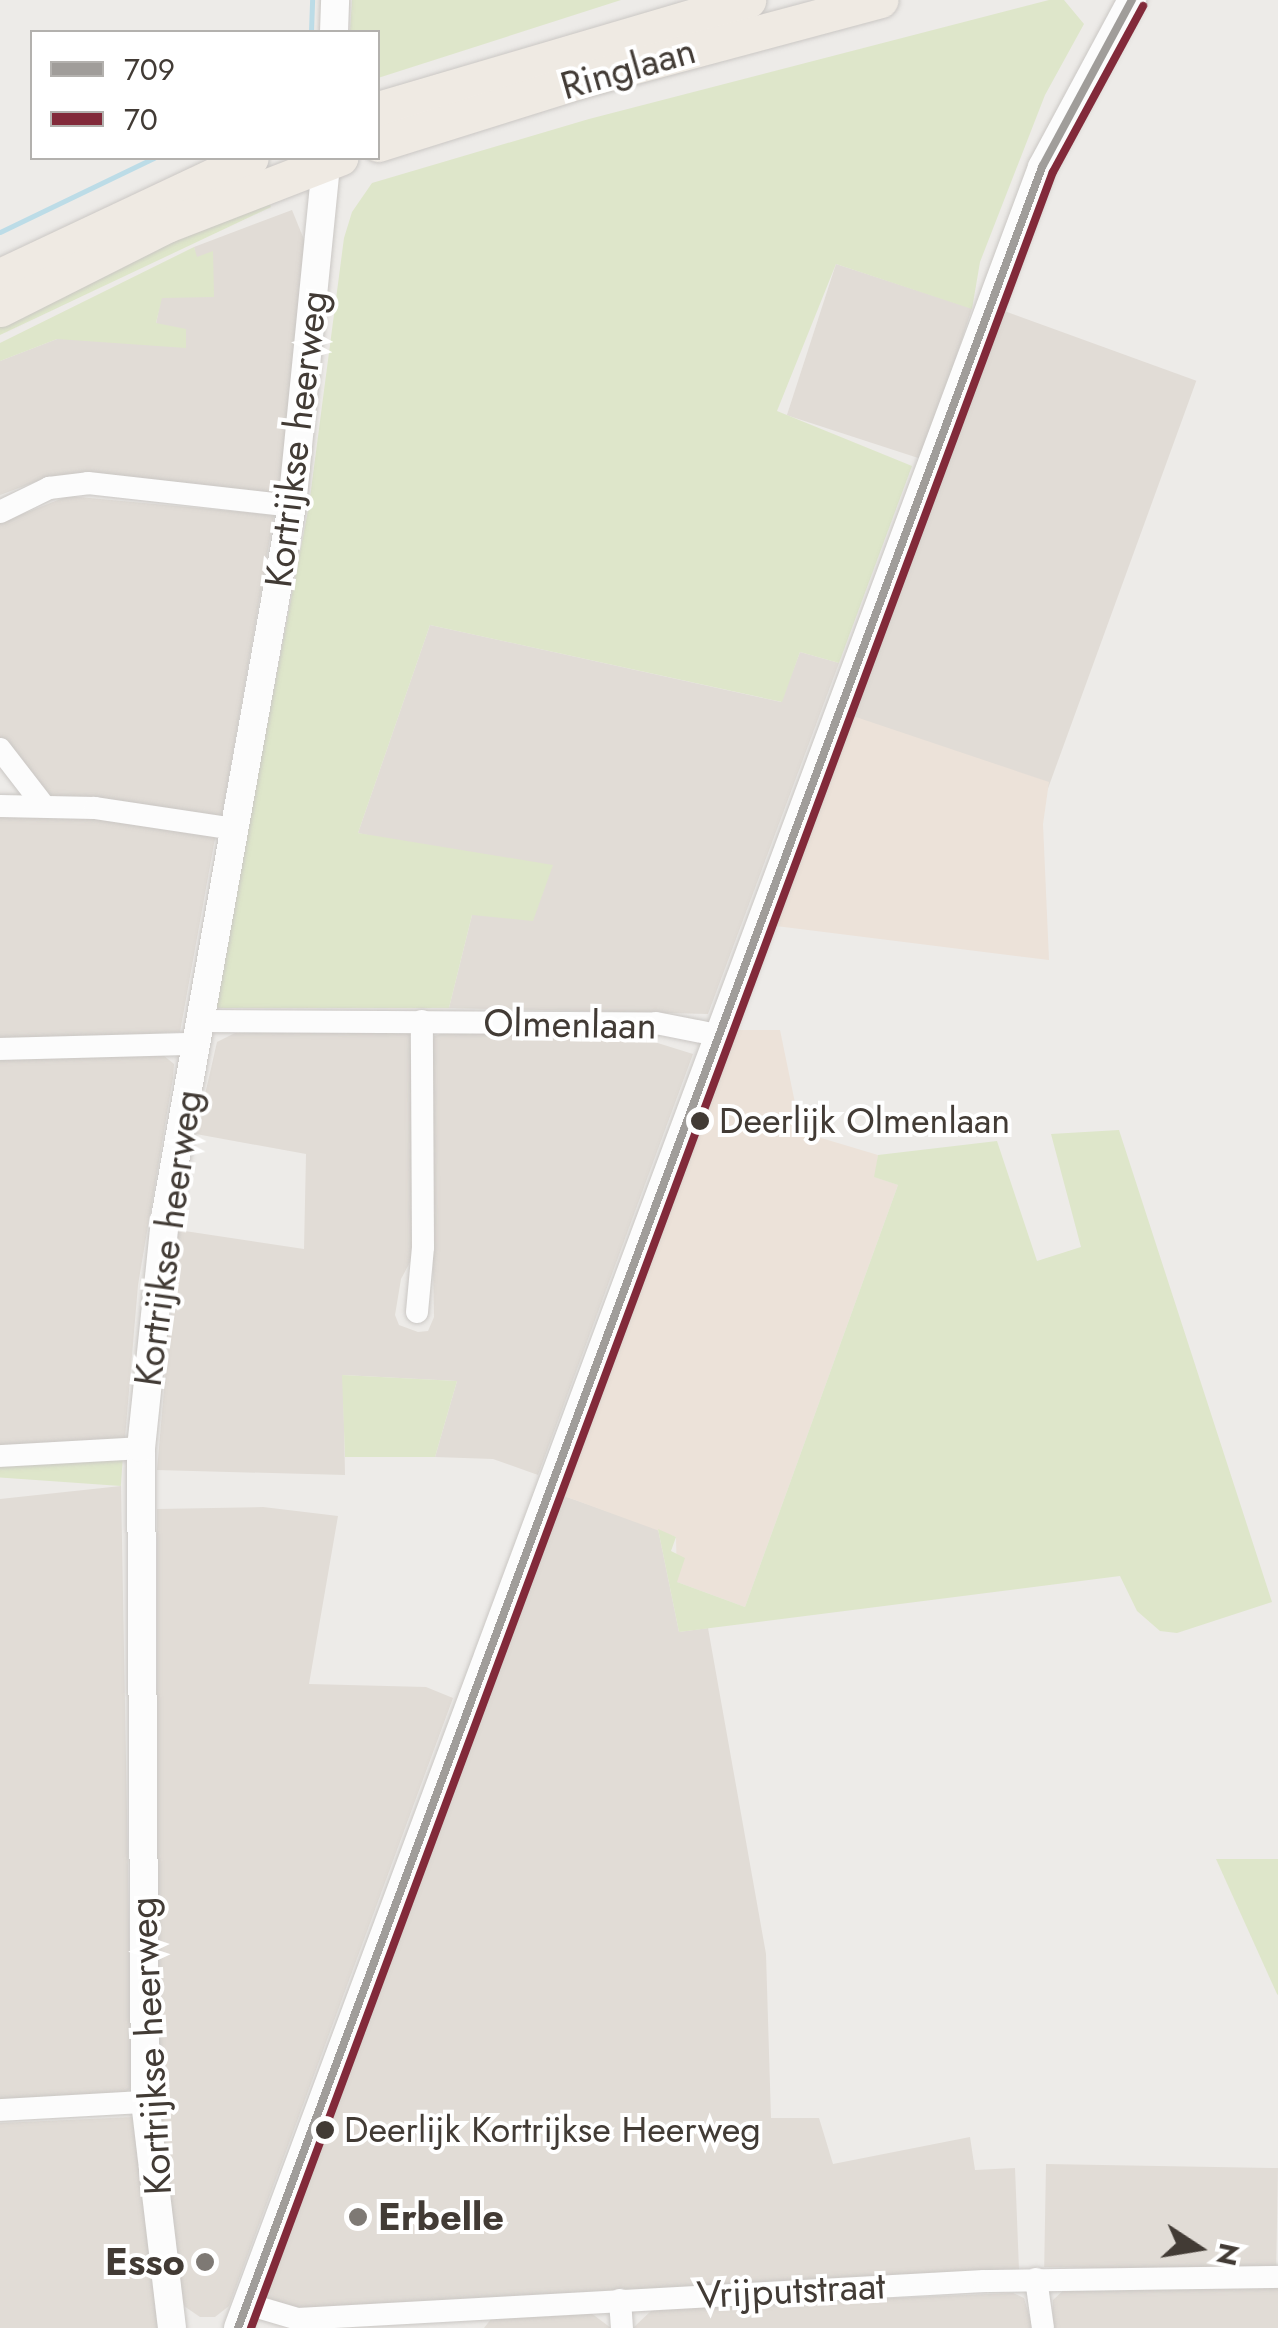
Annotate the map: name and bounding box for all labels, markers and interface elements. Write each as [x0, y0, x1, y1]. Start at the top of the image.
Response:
street label: Ringlaan [555, 27, 701, 109]
legend [30, 30, 380, 160]
text: 709 [124, 48, 175, 91]
text: 70 [124, 98, 158, 141]
street label: Kortrijkse heerweg [255, 288, 337, 590]
street label: Olmenlaan [483, 1000, 657, 1048]
street label: Kortrijkse heerweg [125, 1087, 211, 1389]
place label: Deerlijk Olmenlaan [719, 1099, 1010, 1143]
marker: Deerlijk Olmenlaan [690, 1111, 710, 1131]
street label: Kortrijkse heerweg [119, 1896, 181, 2196]
place label: Deerlijk Kortrijkse Heerweg [344, 2108, 761, 2152]
marker: Deerlijk Kortrijkse Heerweg [315, 2120, 335, 2140]
place label: Erbelle [378, 2194, 504, 2240]
north arrow [1148, 2198, 1248, 2298]
marker: Erbelle [347, 2206, 369, 2228]
place label: Esso [105, 2239, 185, 2285]
text: N [1205, 2239, 1250, 2269]
marker: Esso [194, 2251, 216, 2273]
street label: Vrijputstraat [696, 2262, 886, 2318]

